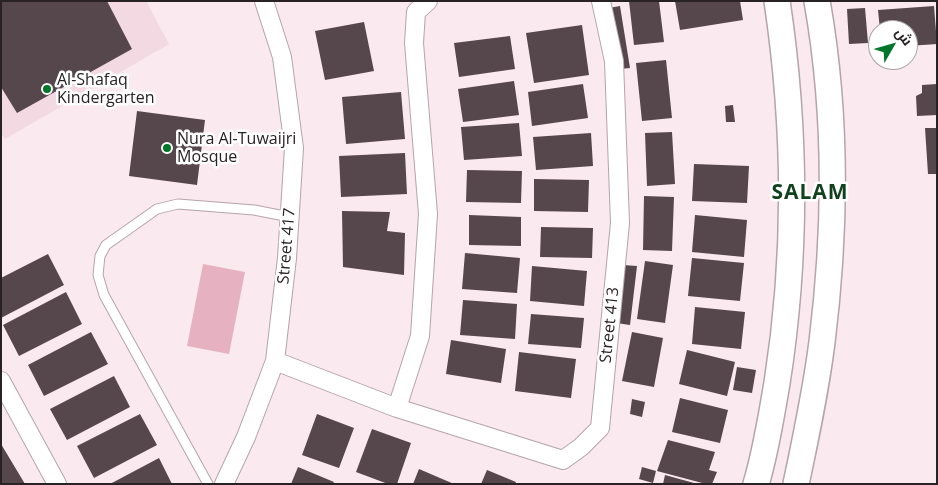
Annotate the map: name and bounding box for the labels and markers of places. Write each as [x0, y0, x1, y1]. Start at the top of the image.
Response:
place label: Al-Shafaq Kindergarten [57, 70, 155, 108]
marker: Al-Shafaq Kindergarten [41, 83, 53, 95]
place label: Nura Al-Tuwaijri Mosque [177, 129, 296, 167]
marker: Nura Al-Tuwaijri Mosque [161, 142, 173, 154]

